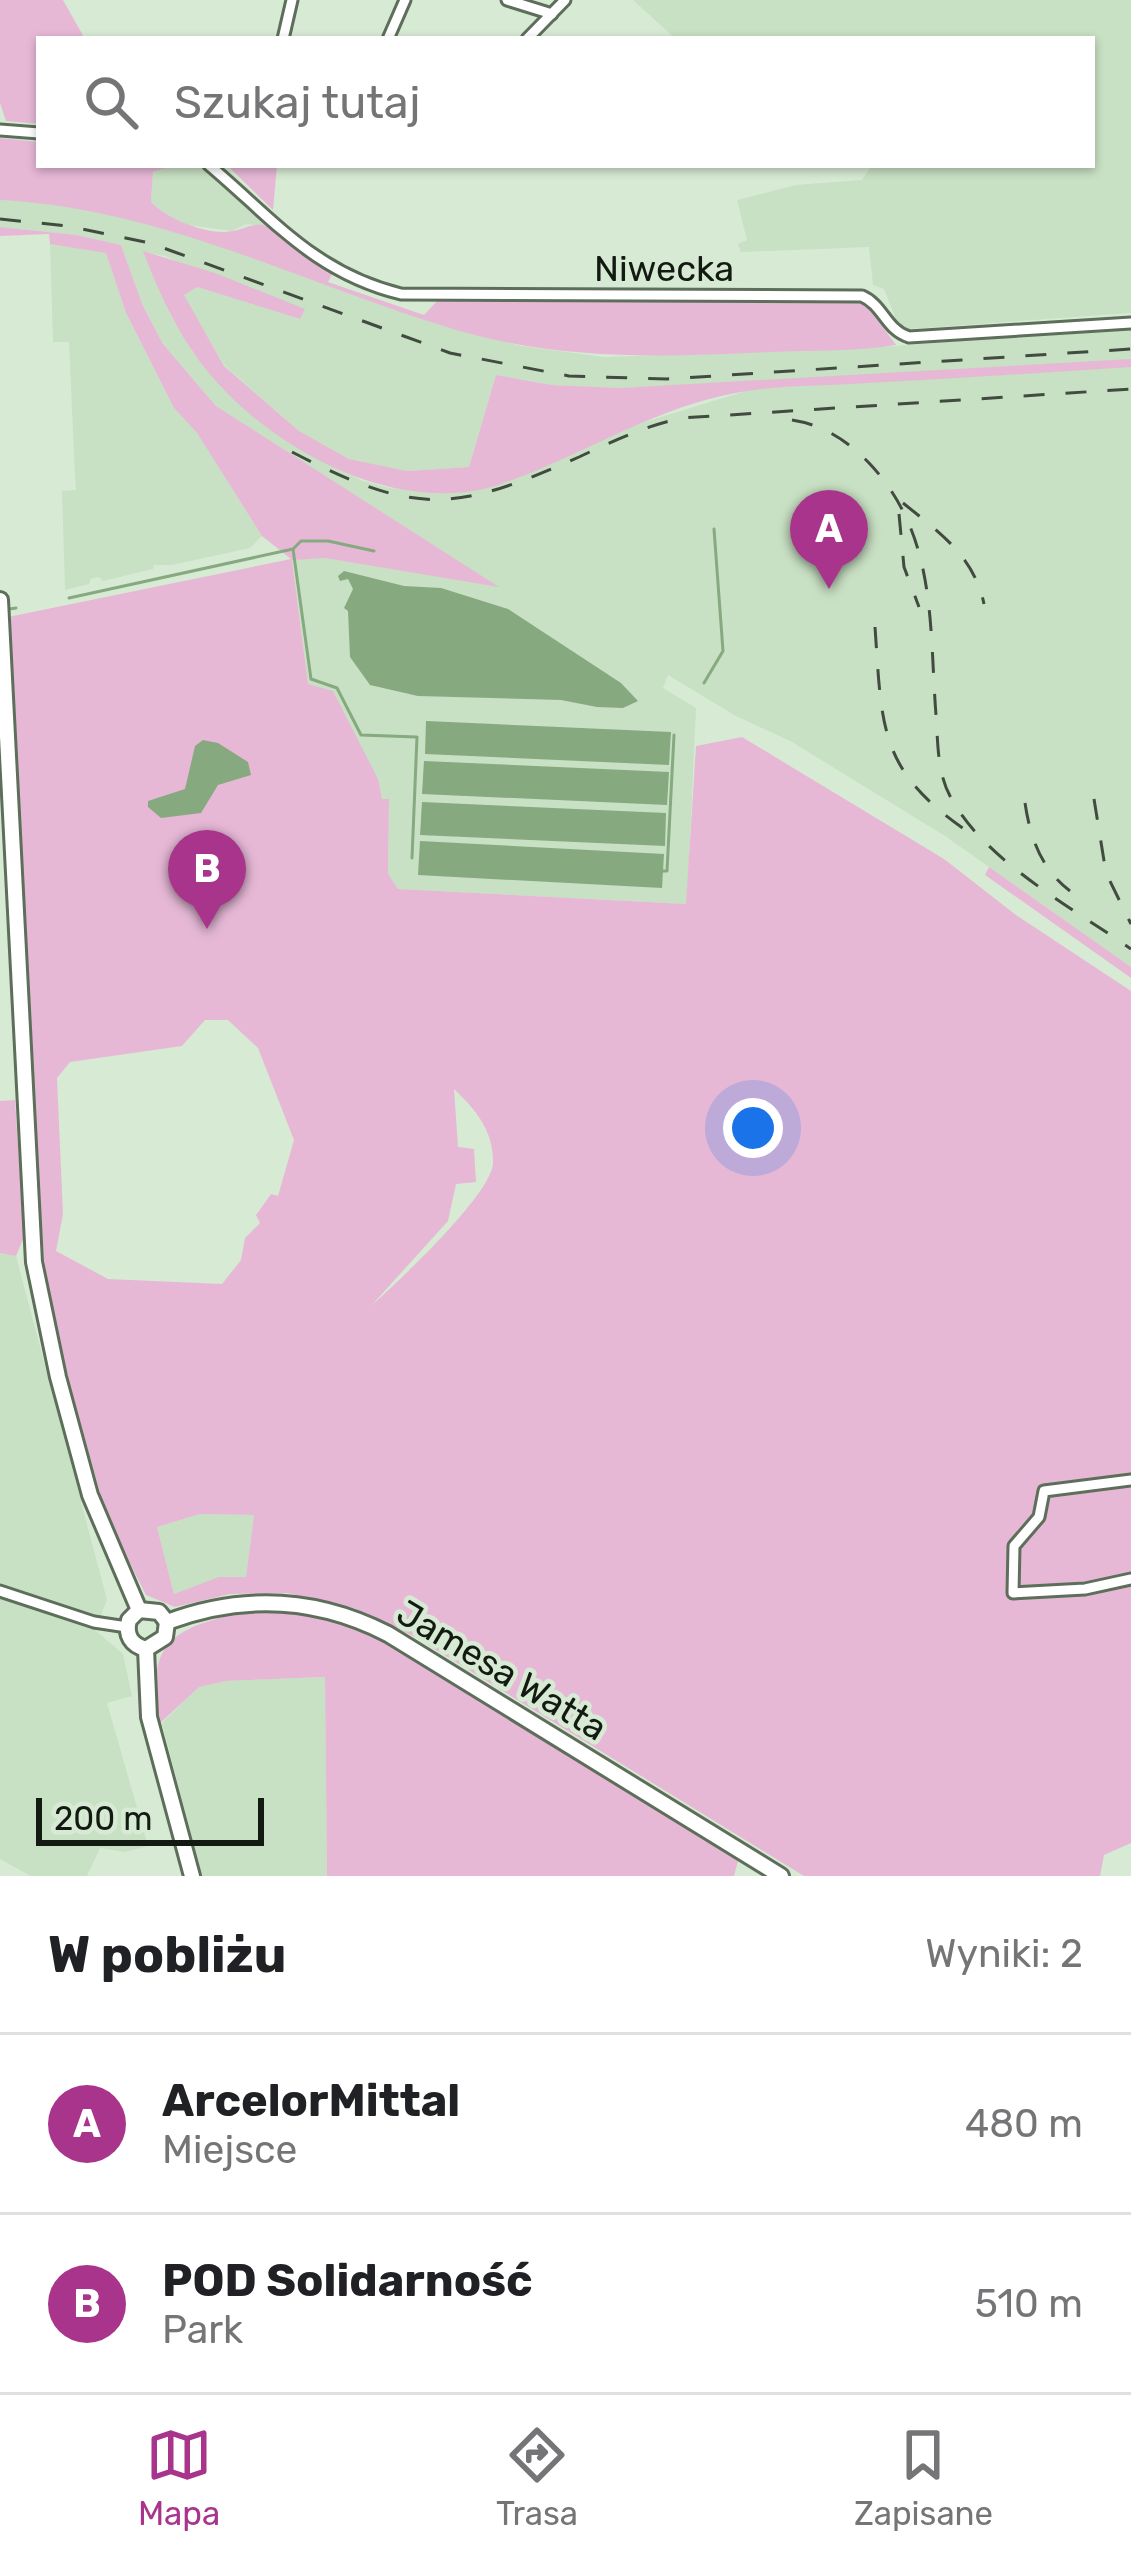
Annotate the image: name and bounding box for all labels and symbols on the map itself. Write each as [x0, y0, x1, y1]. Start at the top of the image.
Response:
street label: Niwecka [594, 247, 734, 290]
pin: A [790, 490, 868, 589]
pin: B [168, 830, 246, 929]
your location [723, 1098, 783, 1158]
street label: Jamesa Watta [389, 1591, 615, 1749]
scale bar [36, 1792, 264, 1845]

